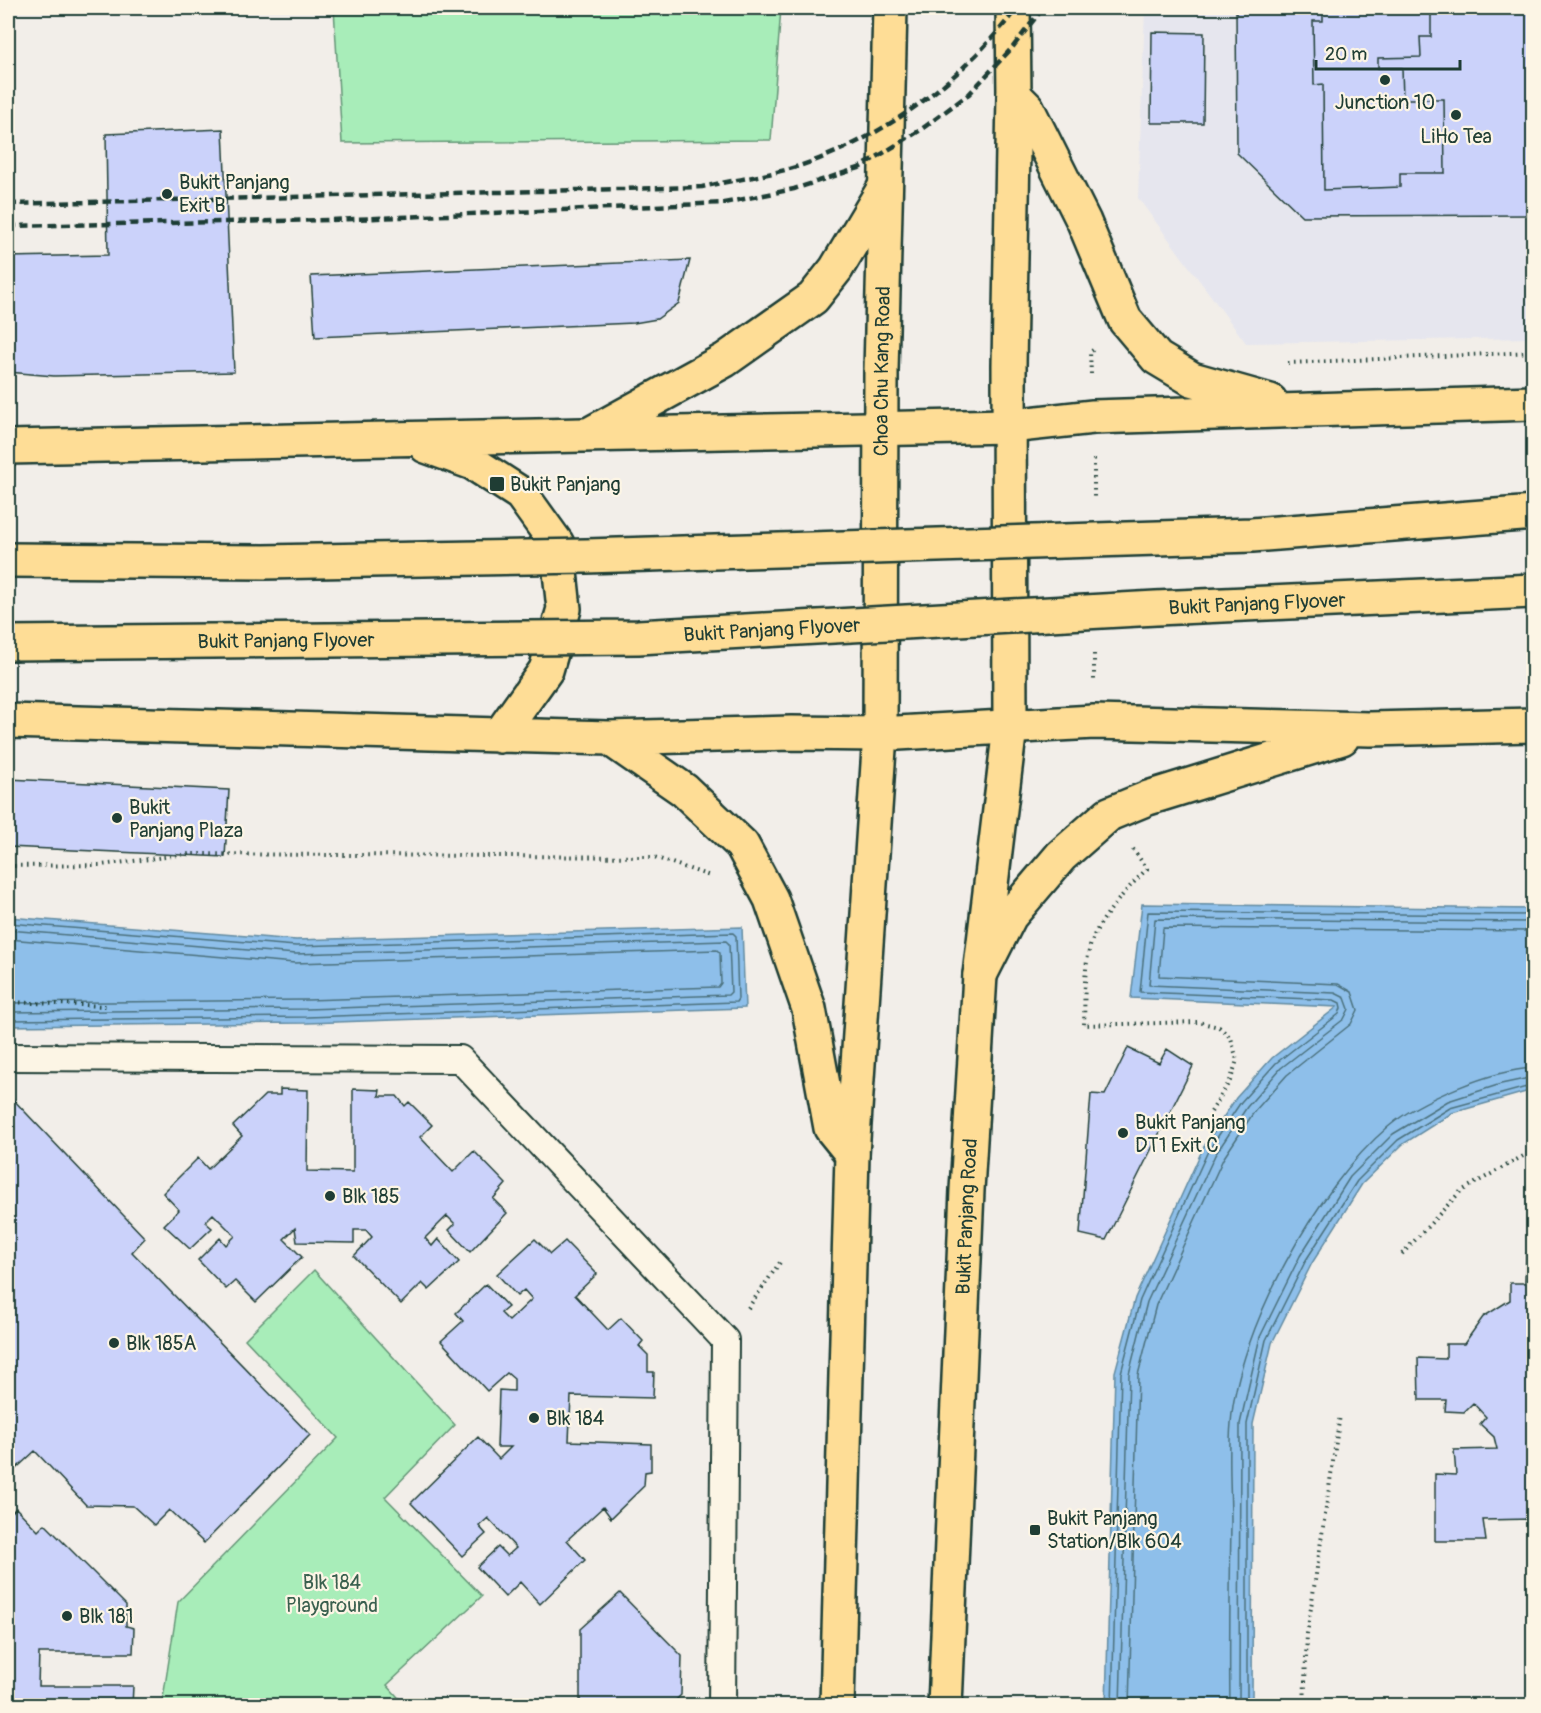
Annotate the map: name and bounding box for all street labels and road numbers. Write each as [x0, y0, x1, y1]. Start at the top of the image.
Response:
street label: Choa Chu Kang Road [869, 286, 896, 456]
street label: Bukit Panjang Flyover [1168, 587, 1346, 620]
street label: Bukit Panjang Flyover [683, 613, 861, 647]
street label: Bukit Panjang Flyover [197, 628, 375, 654]
street label: Bukit Panjang Road [951, 1138, 983, 1295]

